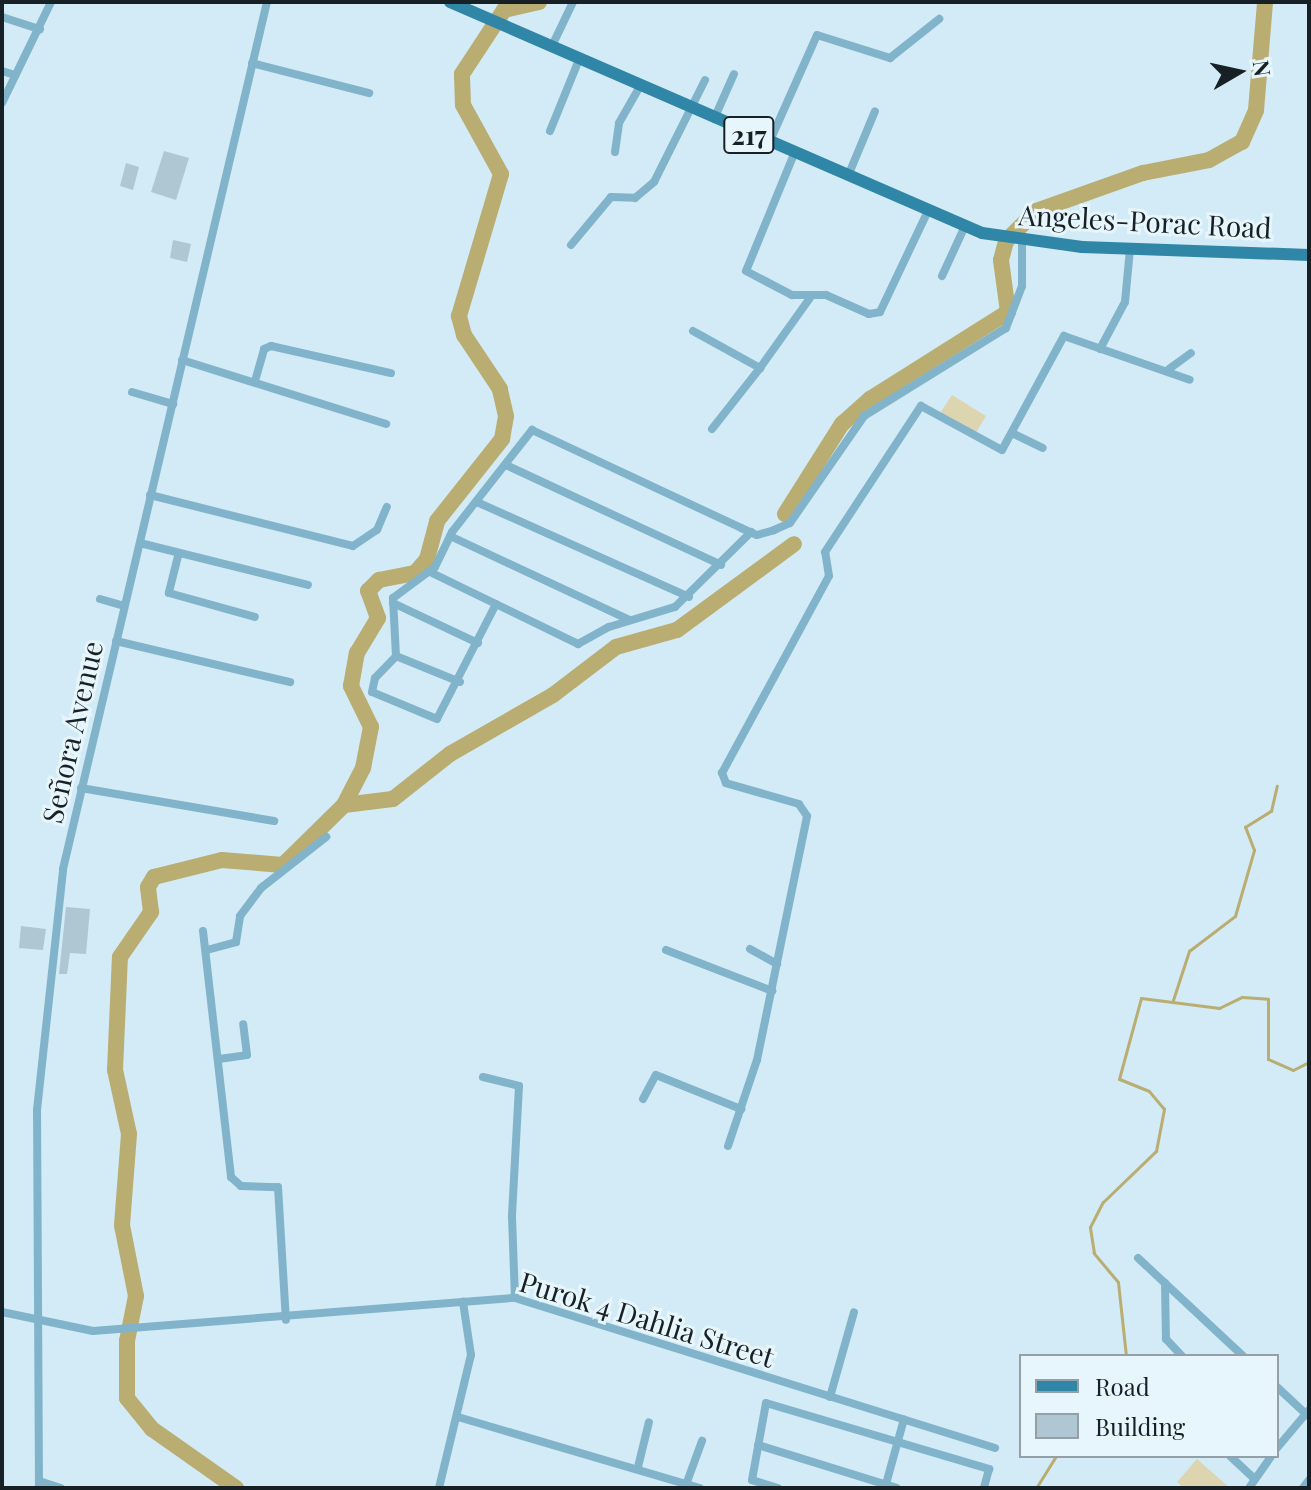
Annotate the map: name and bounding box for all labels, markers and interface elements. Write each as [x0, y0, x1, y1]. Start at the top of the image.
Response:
north arrow [1199, 32, 1279, 112]
text: N [1247, 58, 1279, 78]
road number: 217 [723, 113, 775, 157]
street label: Angeles-Porac Road [1018, 198, 1272, 244]
street label: Señora Avenue [35, 637, 109, 827]
street label: Purok 4 Dahlia Street [515, 1264, 779, 1374]
legend [1019, 1354, 1279, 1458]
text: Road [1095, 1370, 1150, 1402]
text: Building [1095, 1410, 1185, 1442]

